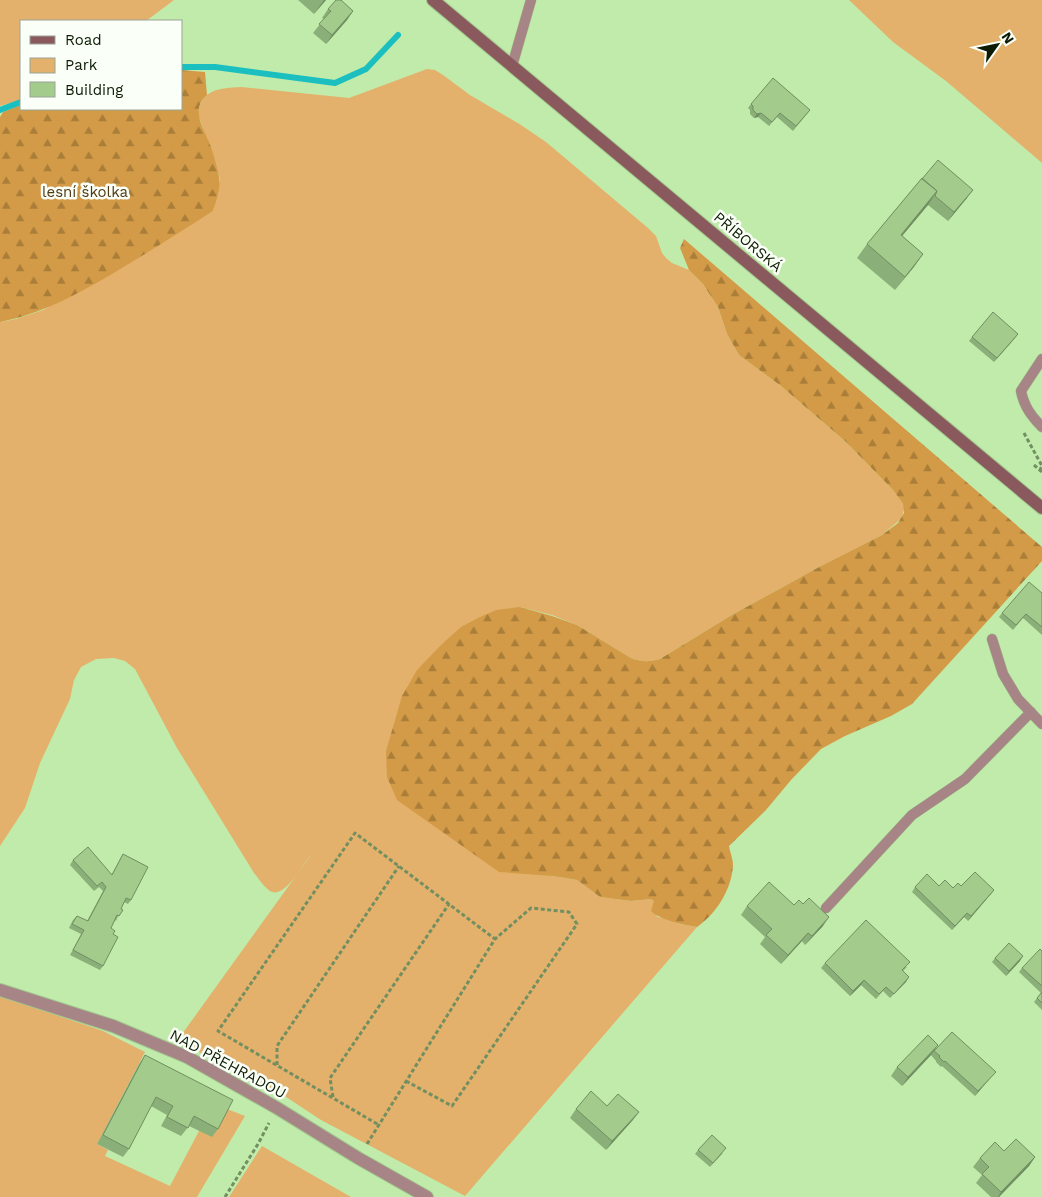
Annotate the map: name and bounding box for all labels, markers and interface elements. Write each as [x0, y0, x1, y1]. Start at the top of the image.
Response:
legend [20, 20, 182, 110]
north arrow [972, 20, 1022, 70]
text: N [998, 29, 1017, 47]
text: Road [65, 31, 102, 49]
text: Park [65, 56, 98, 74]
text: Building [65, 81, 123, 99]
park label: lesní školka [42, 183, 129, 201]
street label: PŘÍBORSKÁ [710, 208, 786, 276]
street label: NAD PŘEHRADOU [167, 1026, 289, 1102]

